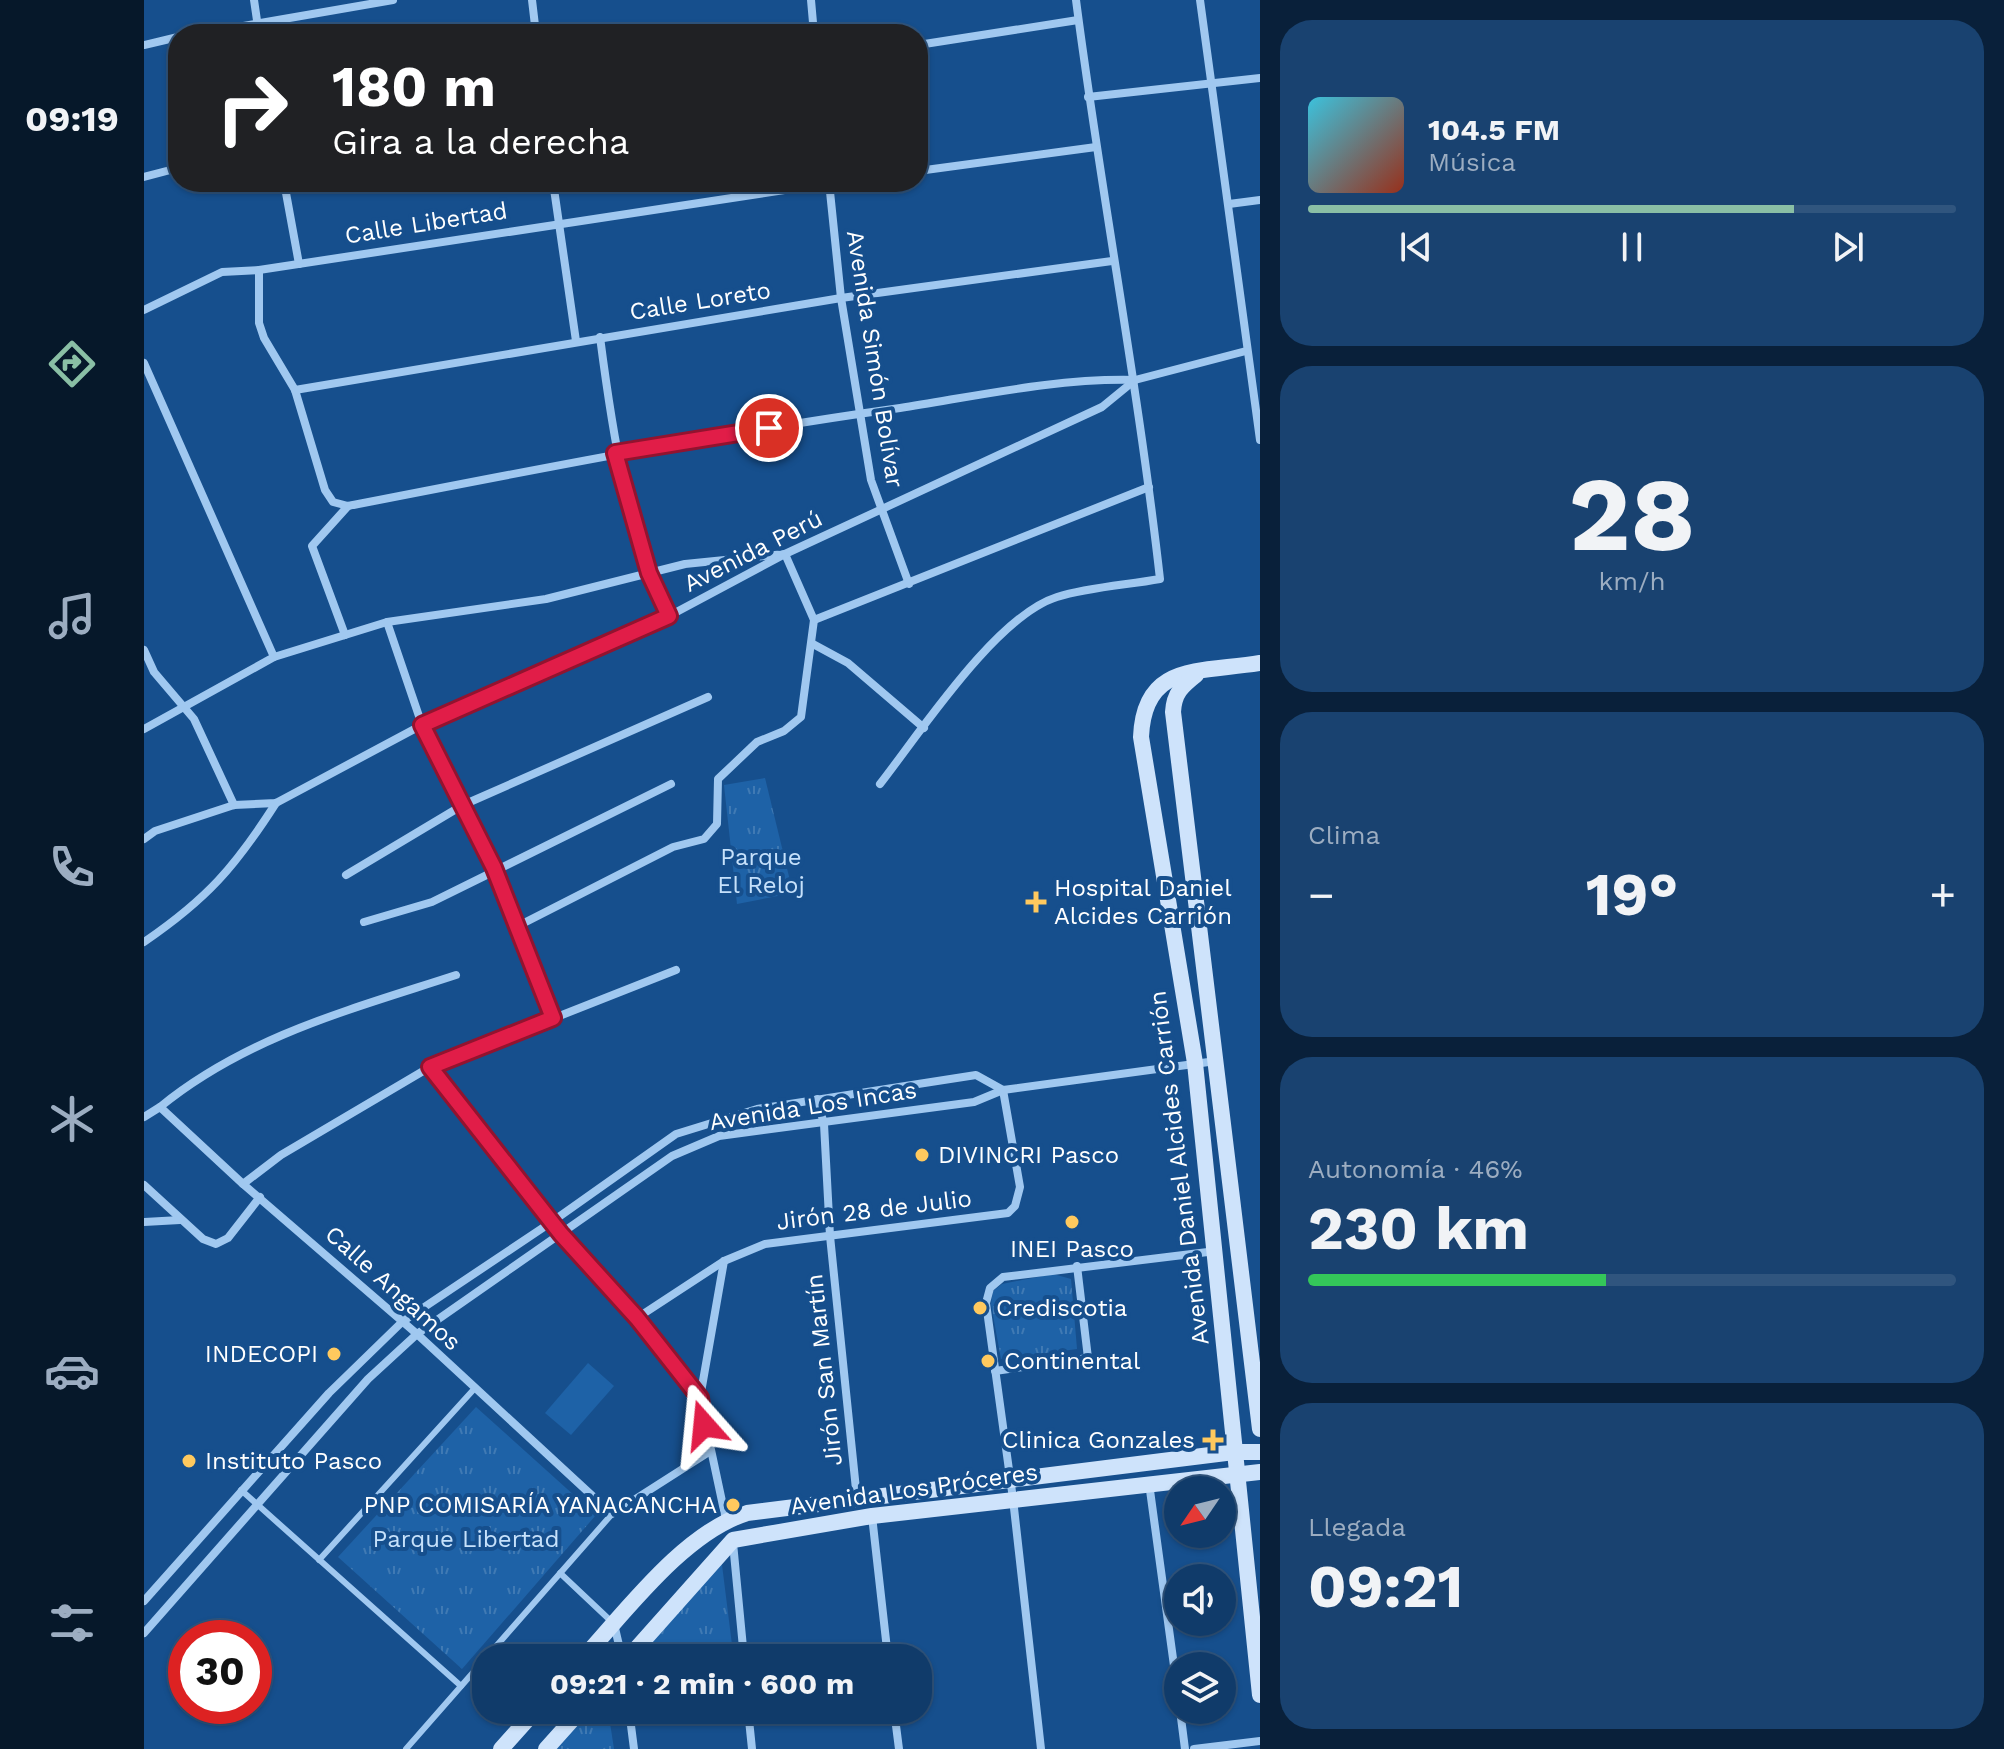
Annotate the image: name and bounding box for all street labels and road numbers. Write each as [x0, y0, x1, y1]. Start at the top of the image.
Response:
street label: Calle Libertad [343, 196, 509, 250]
street label: Avenida Simón Bolívar [841, 228, 909, 490]
street label: Calle Loreto [627, 276, 773, 326]
street label: Avenida Perú [679, 504, 827, 598]
street label: Avenida Daniel Alcides Carrión [1143, 989, 1215, 1347]
street label: Avenida Los Incas [707, 1076, 919, 1136]
street label: Jirón 28 de Julio [775, 1184, 973, 1236]
street label: Calle Angamos [319, 1220, 467, 1356]
street label: Jirón San Martín [800, 1273, 848, 1467]
street label: Avenida Los Próceres [788, 1458, 1040, 1520]

